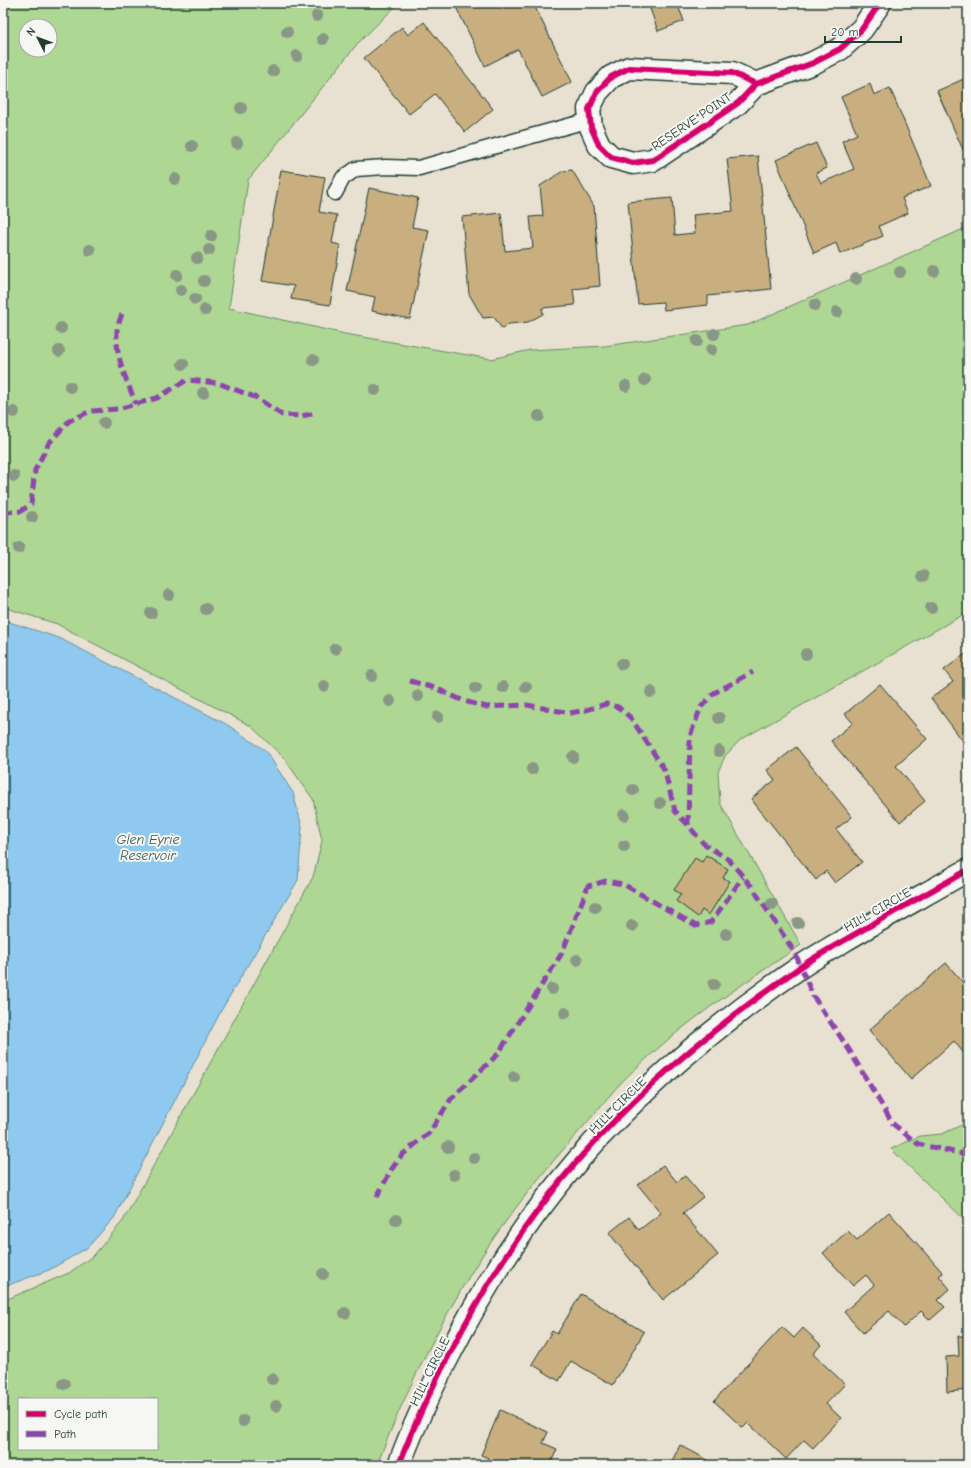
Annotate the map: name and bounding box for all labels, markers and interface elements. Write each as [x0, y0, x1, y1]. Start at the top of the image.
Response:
north arrow [18, 18, 58, 58]
scale bar [825, 18, 901, 44]
text: N [24, 25, 38, 39]
text: 20 m [831, 25, 859, 39]
street label: RESERVE POINT [648, 89, 734, 154]
water label: Glen Eyrie Reservoir [116, 831, 180, 864]
street label: HILL CIRCLE [841, 884, 914, 935]
street label: HILL CIRCLE [586, 1073, 649, 1137]
street label: HILL CIRCLE [406, 1334, 453, 1408]
legend [18, 1398, 158, 1450]
text: Cycle path [54, 1407, 107, 1421]
text: Path [54, 1427, 76, 1441]

